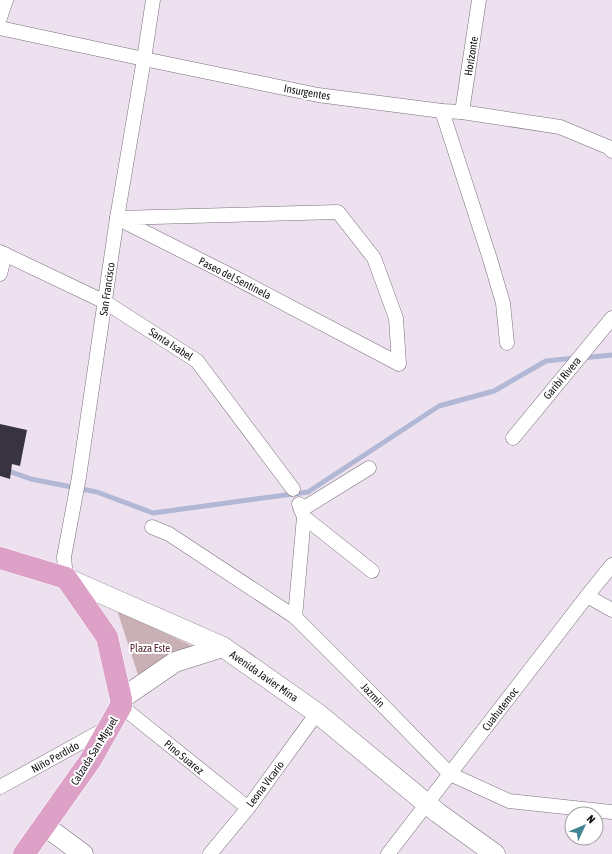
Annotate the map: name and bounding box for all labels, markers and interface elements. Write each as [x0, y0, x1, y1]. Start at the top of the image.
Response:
street label: Horizonte [462, 35, 480, 77]
street label: Insurgentes [283, 82, 331, 102]
street label: Paseo del Sentinela [197, 255, 273, 301]
street label: San Francisco [97, 261, 117, 317]
street label: Santa Isabel [147, 325, 195, 363]
street label: Garibi Rivera [541, 354, 583, 402]
park label: Plaza Este [130, 642, 170, 654]
street label: Avenida Javier Mina [228, 648, 300, 704]
street label: Jazmín [359, 681, 387, 709]
street label: Cuahutemoc [479, 684, 521, 733]
street label: Calzada San Miguel [68, 715, 120, 787]
street label: Pino Suarez [162, 738, 206, 776]
street label: Niño Perdido [29, 739, 81, 775]
street label: Leona Vicario [244, 759, 286, 809]
north arrow [564, 806, 604, 846]
text: N [585, 813, 598, 826]

